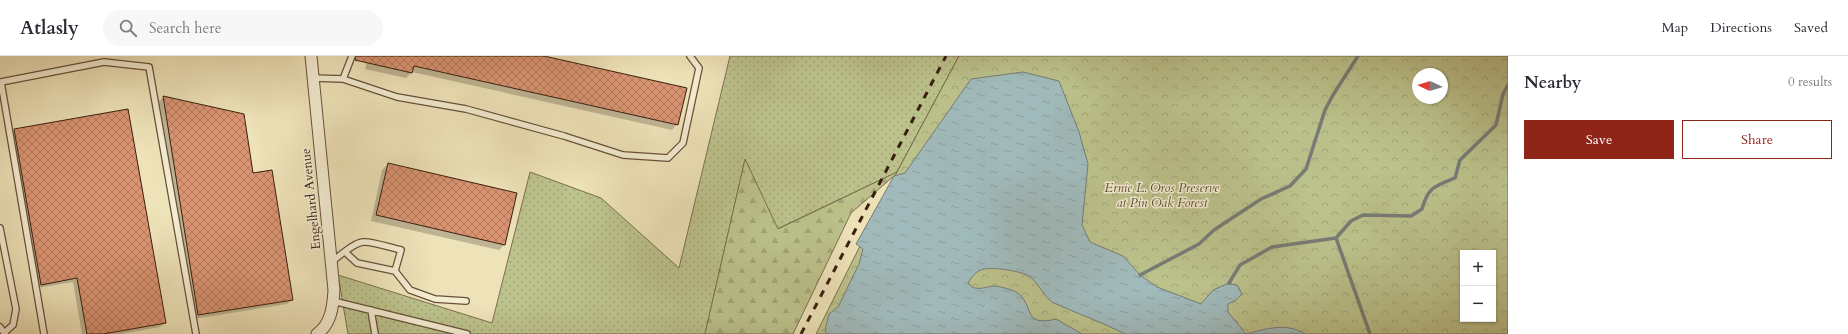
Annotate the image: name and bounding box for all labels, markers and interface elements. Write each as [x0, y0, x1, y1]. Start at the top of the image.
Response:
search box [103, 10, 383, 46]
text: Atlasly [20, 15, 79, 41]
icon: search [117, 17, 139, 39]
text: Search here [149, 18, 222, 38]
text: Map [1662, 18, 1688, 37]
text: Directions [1710, 18, 1772, 37]
text: Saved [1794, 18, 1828, 37]
north arrow [1412, 68, 1448, 104]
text: Nearby [1524, 71, 1581, 94]
text: 0 results [1788, 73, 1832, 91]
button: Save [1524, 120, 1674, 159]
button: Share [1682, 120, 1832, 159]
street label: Engelhard Avenue [297, 147, 325, 251]
park label: Ernie L. Oros Preserve at Pin Oak Forest [1105, 179, 1220, 212]
map controls [1460, 250, 1496, 322]
button: + [1460, 250, 1496, 286]
button: − [1460, 286, 1496, 322]

